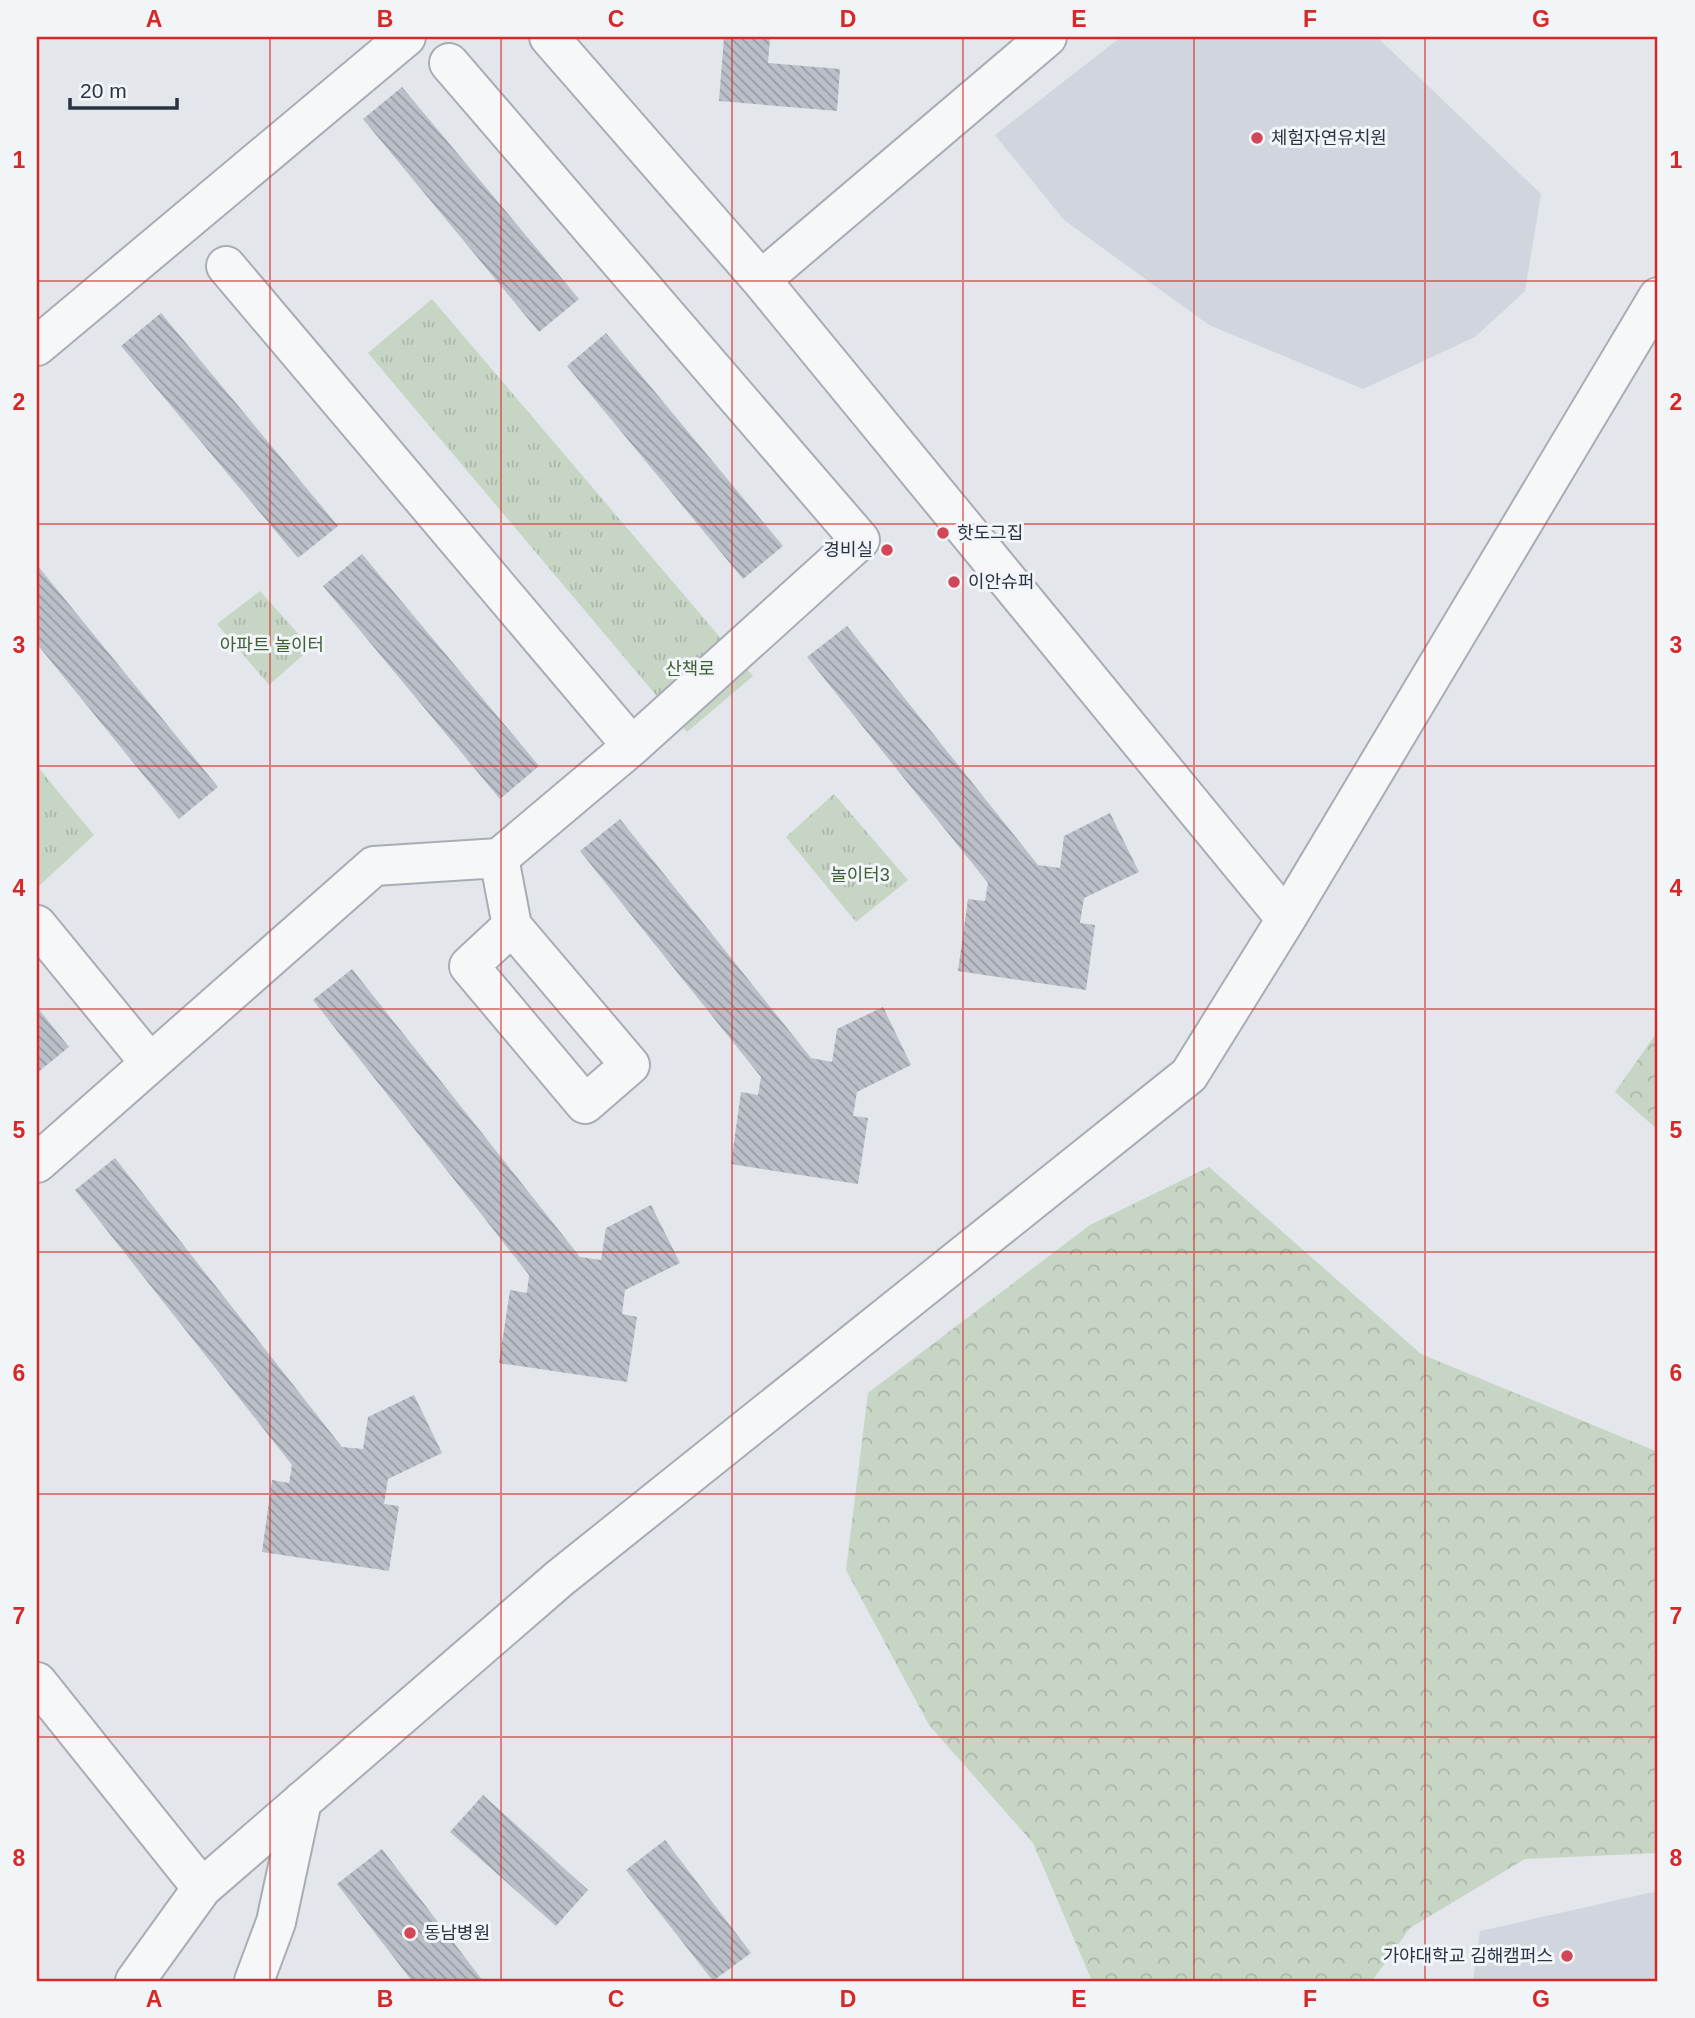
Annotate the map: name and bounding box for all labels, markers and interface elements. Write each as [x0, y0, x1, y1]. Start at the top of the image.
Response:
text: A [146, 6, 162, 32]
text: B [377, 6, 393, 32]
text: C [608, 6, 624, 32]
text: D [840, 6, 856, 32]
text: E [1071, 6, 1087, 32]
text: F [1303, 6, 1317, 32]
text: G [1532, 6, 1550, 32]
scale bar [70, 66, 177, 110]
text: 20 m [80, 79, 127, 102]
place label: 체험자연유치원 [1271, 128, 1387, 148]
marker: 체험자연유치원 [1249, 130, 1265, 146]
text: 1 [13, 147, 26, 173]
text: 1 [1670, 147, 1683, 173]
text: 2 [13, 389, 25, 415]
text: 2 [1670, 389, 1682, 415]
place label: 핫도그집 [957, 523, 1023, 543]
marker: 핫도그집 [935, 525, 951, 541]
place label: 경비실 [823, 540, 873, 560]
marker: 경비실 [879, 542, 895, 558]
place label: 이안슈퍼 [968, 572, 1034, 592]
marker: 이안슈퍼 [946, 574, 962, 590]
text: 3 [13, 632, 25, 658]
text: 3 [1670, 632, 1682, 658]
park label: 아파트 놀이터 [220, 635, 324, 655]
park label: 산책로 [665, 659, 715, 679]
park label: 놀이터3 [830, 865, 890, 885]
text: 4 [13, 875, 26, 901]
text: 4 [1670, 875, 1683, 901]
text: 5 [13, 1117, 26, 1143]
text: 5 [1670, 1117, 1683, 1143]
text: 6 [13, 1360, 25, 1386]
text: 6 [1670, 1360, 1682, 1386]
text: 7 [13, 1603, 25, 1629]
text: 7 [1670, 1603, 1682, 1629]
text: 8 [13, 1845, 26, 1871]
text: 8 [1670, 1845, 1683, 1871]
place label: 동남병원 [424, 1923, 490, 1943]
marker: 동남병원 [402, 1925, 418, 1941]
place label: 가야대학교 김해캠퍼스 [1382, 1946, 1553, 1966]
marker: 가야대학교 김해캠퍼스 [1559, 1948, 1575, 1964]
text: A [146, 1986, 162, 2012]
text: B [377, 1986, 393, 2012]
text: C [608, 1986, 624, 2012]
text: D [840, 1986, 856, 2012]
text: E [1071, 1986, 1087, 2012]
text: F [1303, 1986, 1317, 2012]
text: G [1532, 1986, 1550, 2012]

